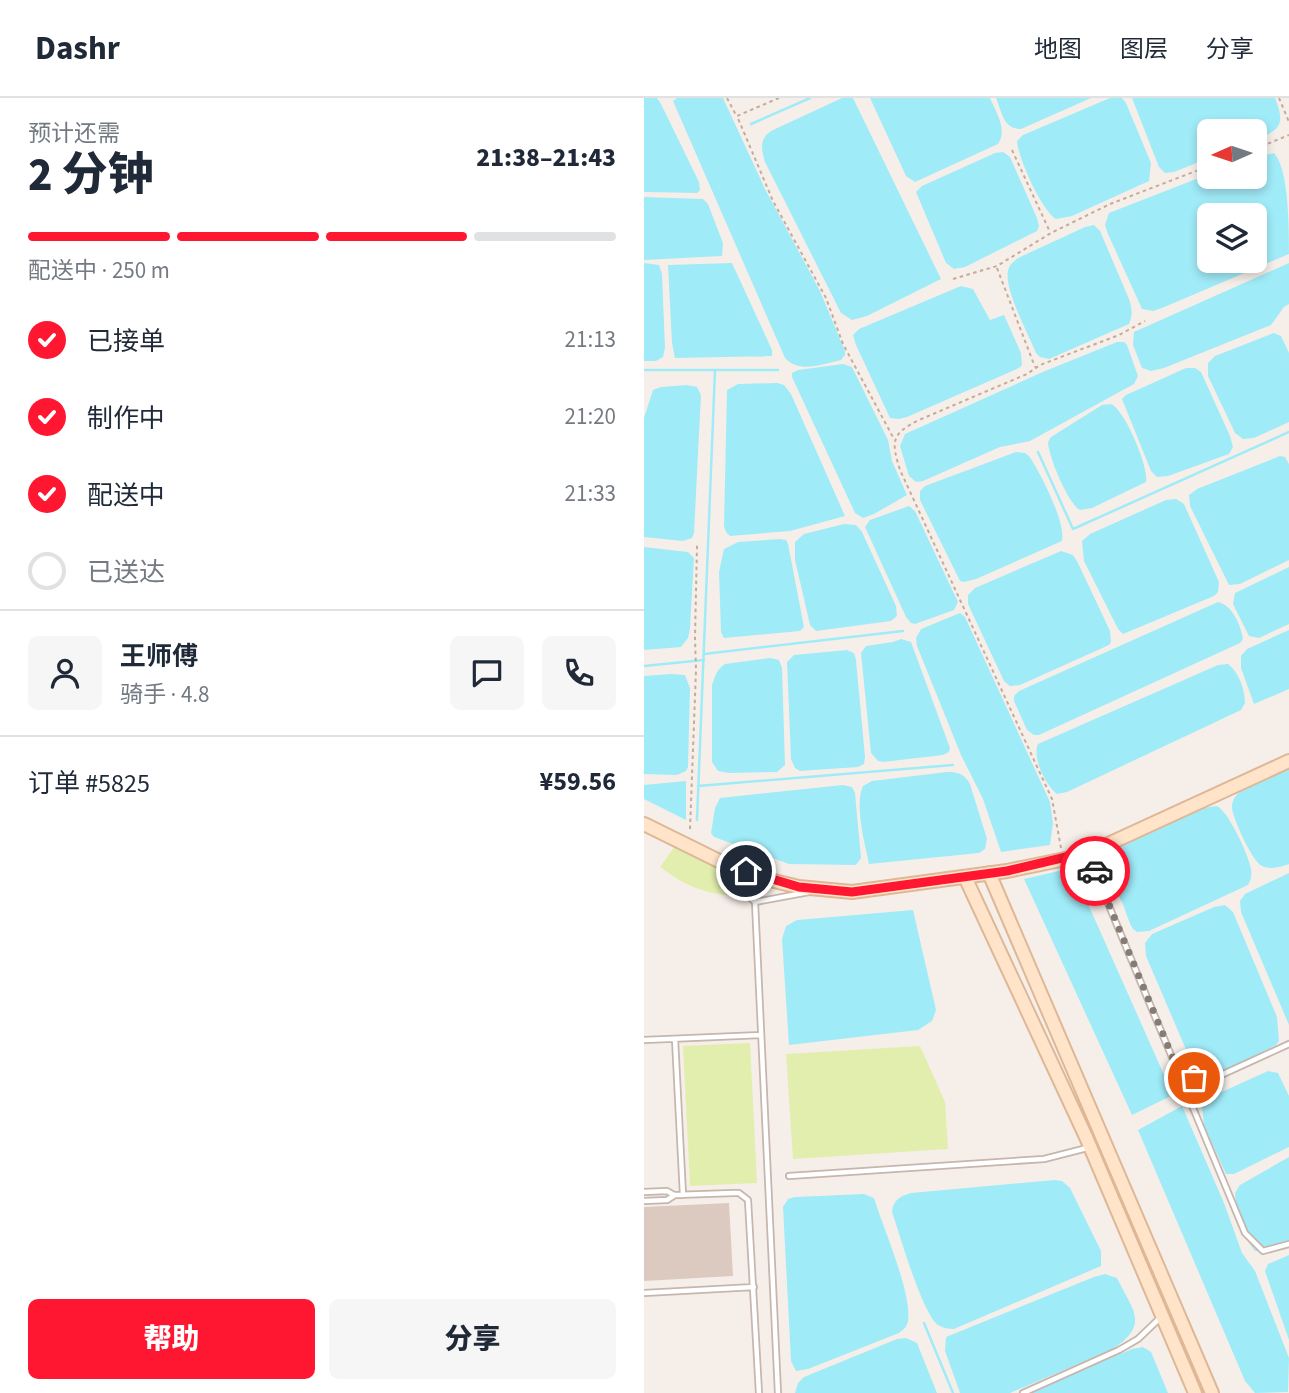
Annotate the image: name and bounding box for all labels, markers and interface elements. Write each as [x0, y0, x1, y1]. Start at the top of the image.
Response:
text: Dashr [35, 25, 120, 72]
text: 地图 [1034, 32, 1082, 67]
text: 图层 [1120, 32, 1168, 67]
text: 分享 [1206, 32, 1254, 67]
text: 预计还需 [28, 117, 120, 150]
north arrow [1197, 119, 1267, 189]
map controls [1197, 119, 1267, 273]
text: 21:38–21:43 [476, 139, 616, 176]
text: 2 分钟 [28, 143, 154, 208]
button: layers [1197, 203, 1267, 273]
text: 配送中 · 250 m [28, 254, 170, 287]
icon: check [28, 321, 66, 359]
text: 已接单 [87, 323, 165, 360]
text: 21:13 [565, 323, 616, 356]
icon: check [28, 398, 66, 436]
text: 制作中 [87, 400, 165, 437]
text: 21:20 [565, 400, 616, 433]
icon: check [28, 475, 66, 513]
text: 配送中 [87, 477, 165, 514]
text: 21:33 [565, 477, 616, 510]
text: 已送达 [87, 554, 165, 591]
button: person [28, 636, 102, 710]
button: chat [450, 636, 524, 710]
button: phone [542, 636, 616, 710]
text: 王师傅 [120, 638, 198, 675]
text: 骑手 · 4.8 [120, 678, 210, 711]
text: ¥59.56 [540, 763, 616, 800]
text: 订单 #5825 [28, 765, 150, 802]
courier [1060, 836, 1130, 906]
pin [716, 841, 776, 901]
icon: home [727, 852, 765, 890]
icon: car [1076, 852, 1114, 890]
pin [1164, 1048, 1224, 1108]
icon: bag [1175, 1059, 1213, 1097]
button: 帮助 [28, 1299, 315, 1379]
button: 分享 [329, 1299, 616, 1379]

